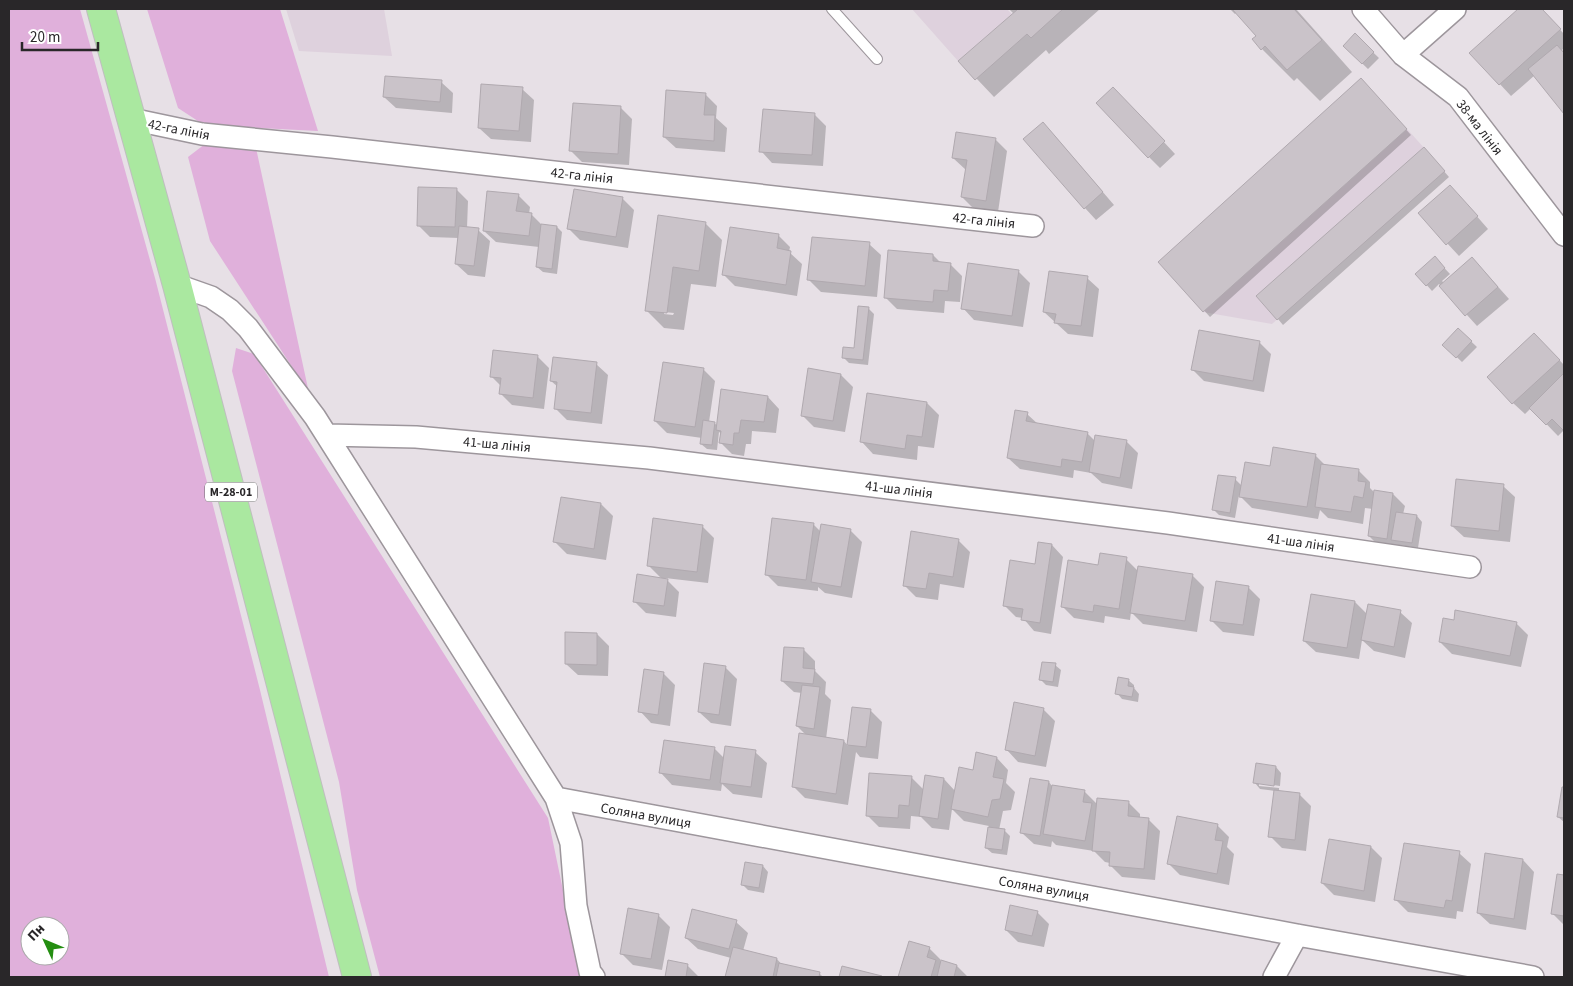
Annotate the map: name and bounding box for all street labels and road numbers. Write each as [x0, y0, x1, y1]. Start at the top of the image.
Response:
street label: 38-ма лінія [1451, 95, 1508, 160]
street label: 42-га лінія [146, 114, 212, 146]
street label: 42-га лінія [550, 163, 614, 189]
street label: 42-га лінія [952, 208, 1016, 234]
street label: 41-ша лінія [462, 432, 532, 458]
street label: 41-ша лінія [864, 476, 934, 504]
road number: М-28-01 [205, 482, 257, 502]
street label: 41-ша лінія [1266, 528, 1336, 558]
street label: Соляна вулиця [599, 798, 693, 834]
street label: Соляна вулиця [997, 871, 1091, 907]

